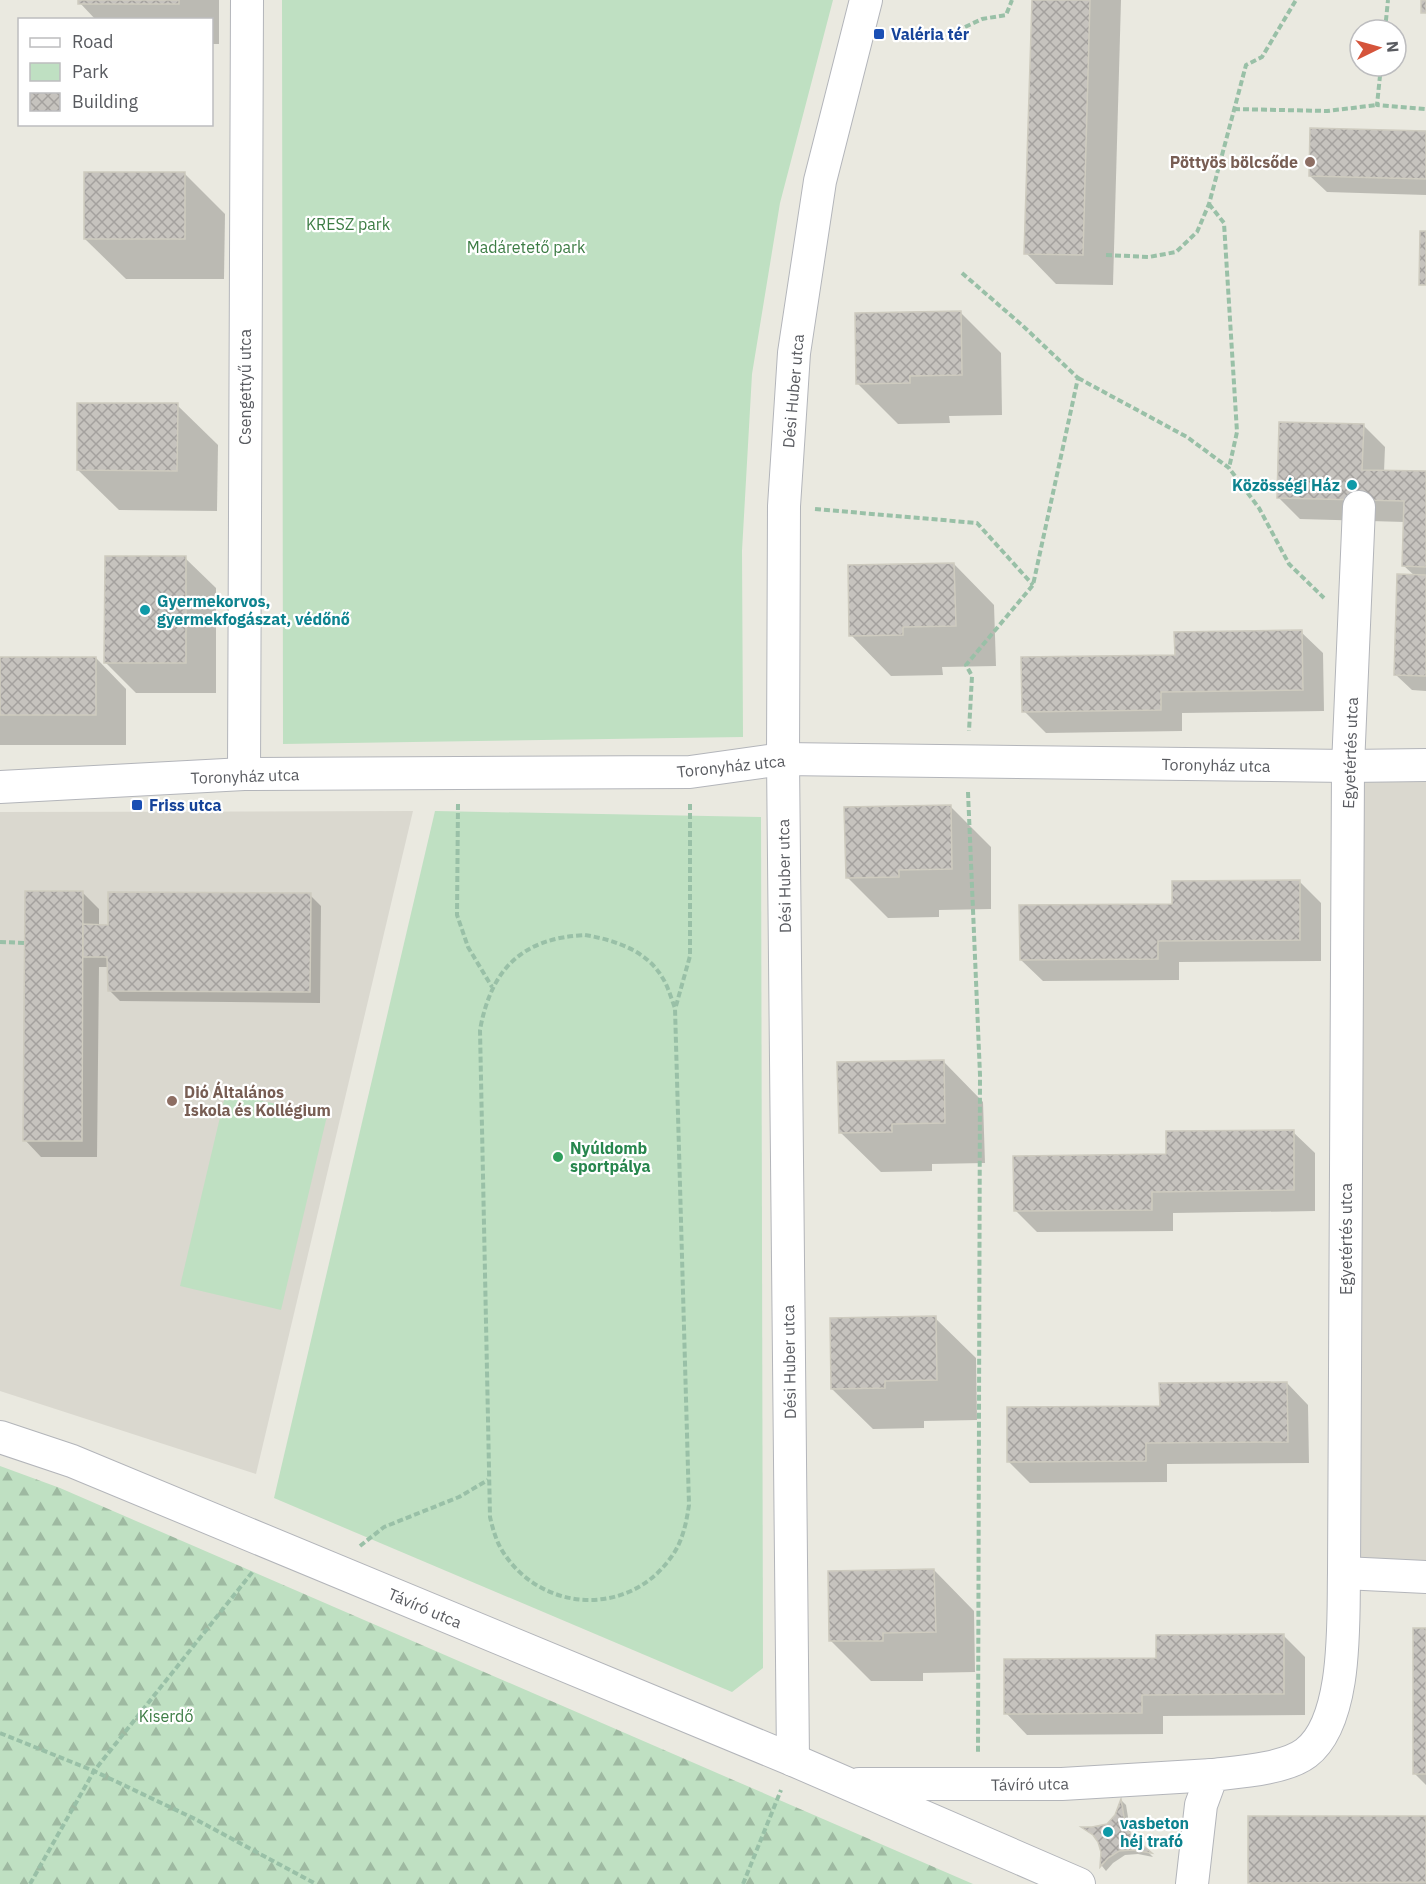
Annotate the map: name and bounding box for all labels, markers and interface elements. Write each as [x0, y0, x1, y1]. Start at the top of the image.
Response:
legend [18, 18, 213, 126]
north arrow [1348, 18, 1408, 78]
place label: Valéria tér [891, 24, 970, 44]
marker: Valéria tér [872, 27, 886, 41]
text: Road [72, 30, 113, 53]
text: N [1382, 40, 1403, 53]
text: Park [72, 60, 109, 83]
text: Building [72, 90, 139, 113]
place label: Pöttyös bölcsőde [1170, 152, 1298, 172]
marker: Pöttyös bölcsőde [1303, 155, 1317, 169]
park label: KRESZ park [306, 214, 391, 234]
park label: Madáretető park [467, 237, 586, 257]
street label: Csengettyű utca [235, 329, 255, 445]
street label: Dési Huber utca [778, 333, 808, 449]
place label: Közösségi Ház [1232, 475, 1340, 495]
marker: Közösségi Ház [1345, 478, 1359, 492]
place label: Gyermekorvos, gyermekfogászat, védőnő [157, 591, 350, 629]
marker: Gyermekorvos, gyermekfogászat, védőnő [138, 603, 152, 617]
street label: Egyetértés utca [1338, 696, 1362, 809]
street label: Toronyház utca [676, 750, 787, 782]
street label: Toronyház utca [1161, 754, 1271, 776]
street label: Toronyház utca [190, 764, 300, 788]
place label: Friss utca [149, 795, 222, 815]
marker: Friss utca [130, 798, 144, 812]
street label: Dési Huber utca [773, 818, 795, 933]
place label: Dió Általános Iskola és Kollégium [184, 1081, 331, 1120]
marker: Dió Általános Iskola és Kollégium [165, 1094, 179, 1108]
place label: Nyúldomb sportpálya [570, 1138, 650, 1176]
marker: Nyúldomb sportpálya [551, 1150, 565, 1164]
street label: Egyetértés utca [1336, 1183, 1356, 1295]
street label: Dési Huber utca [778, 1304, 800, 1419]
street label: Távíró utca [385, 1584, 465, 1633]
park label: Kiserdő [139, 1706, 193, 1726]
street label: Távíró utca [991, 1773, 1070, 1795]
place label: vasbeton héj trafó [1120, 1813, 1189, 1851]
marker: vasbeton héj trafó [1101, 1825, 1115, 1839]

